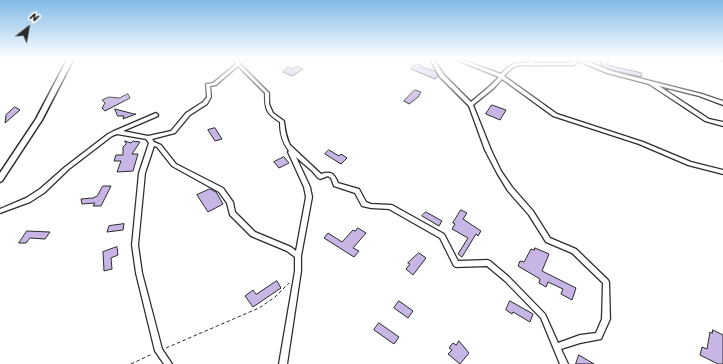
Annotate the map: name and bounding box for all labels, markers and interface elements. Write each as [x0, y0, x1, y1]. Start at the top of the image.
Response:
text: N [26, 7, 43, 27]
north arrow [8, 8, 48, 48]

